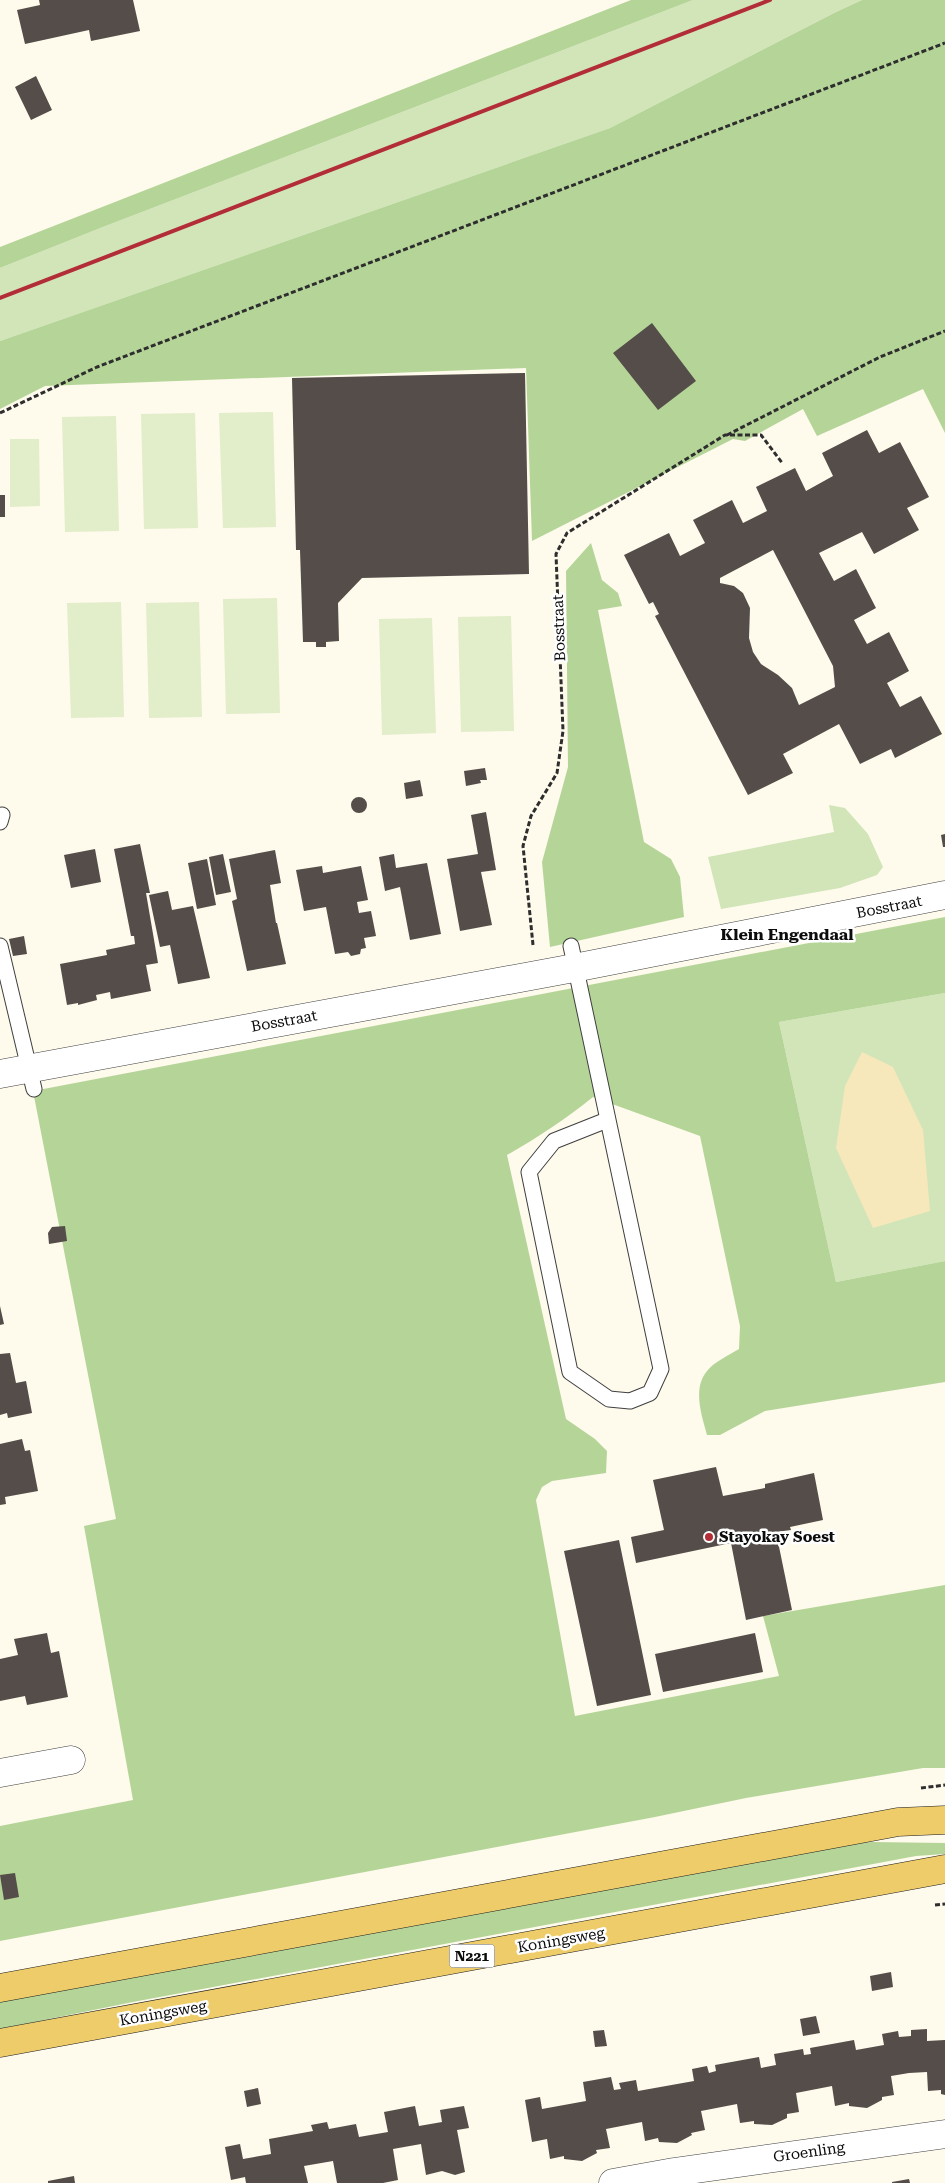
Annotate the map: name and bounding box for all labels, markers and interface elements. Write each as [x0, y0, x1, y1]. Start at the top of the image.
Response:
street label: Bosstraat [549, 594, 569, 662]
street label: Bosstraat [855, 892, 924, 922]
district label: Klein Engendaal [721, 925, 854, 944]
street label: Bosstraat [250, 1006, 319, 1036]
place label: Stayokay Soest [719, 1528, 835, 1546]
marker: Stayokay Soest [703, 1531, 715, 1543]
street label: Koningsweg [516, 1923, 606, 1957]
road number: N221 [450, 1944, 494, 1968]
street label: Koningsweg [118, 1996, 208, 2030]
street label: Groenling [772, 2138, 847, 2166]

